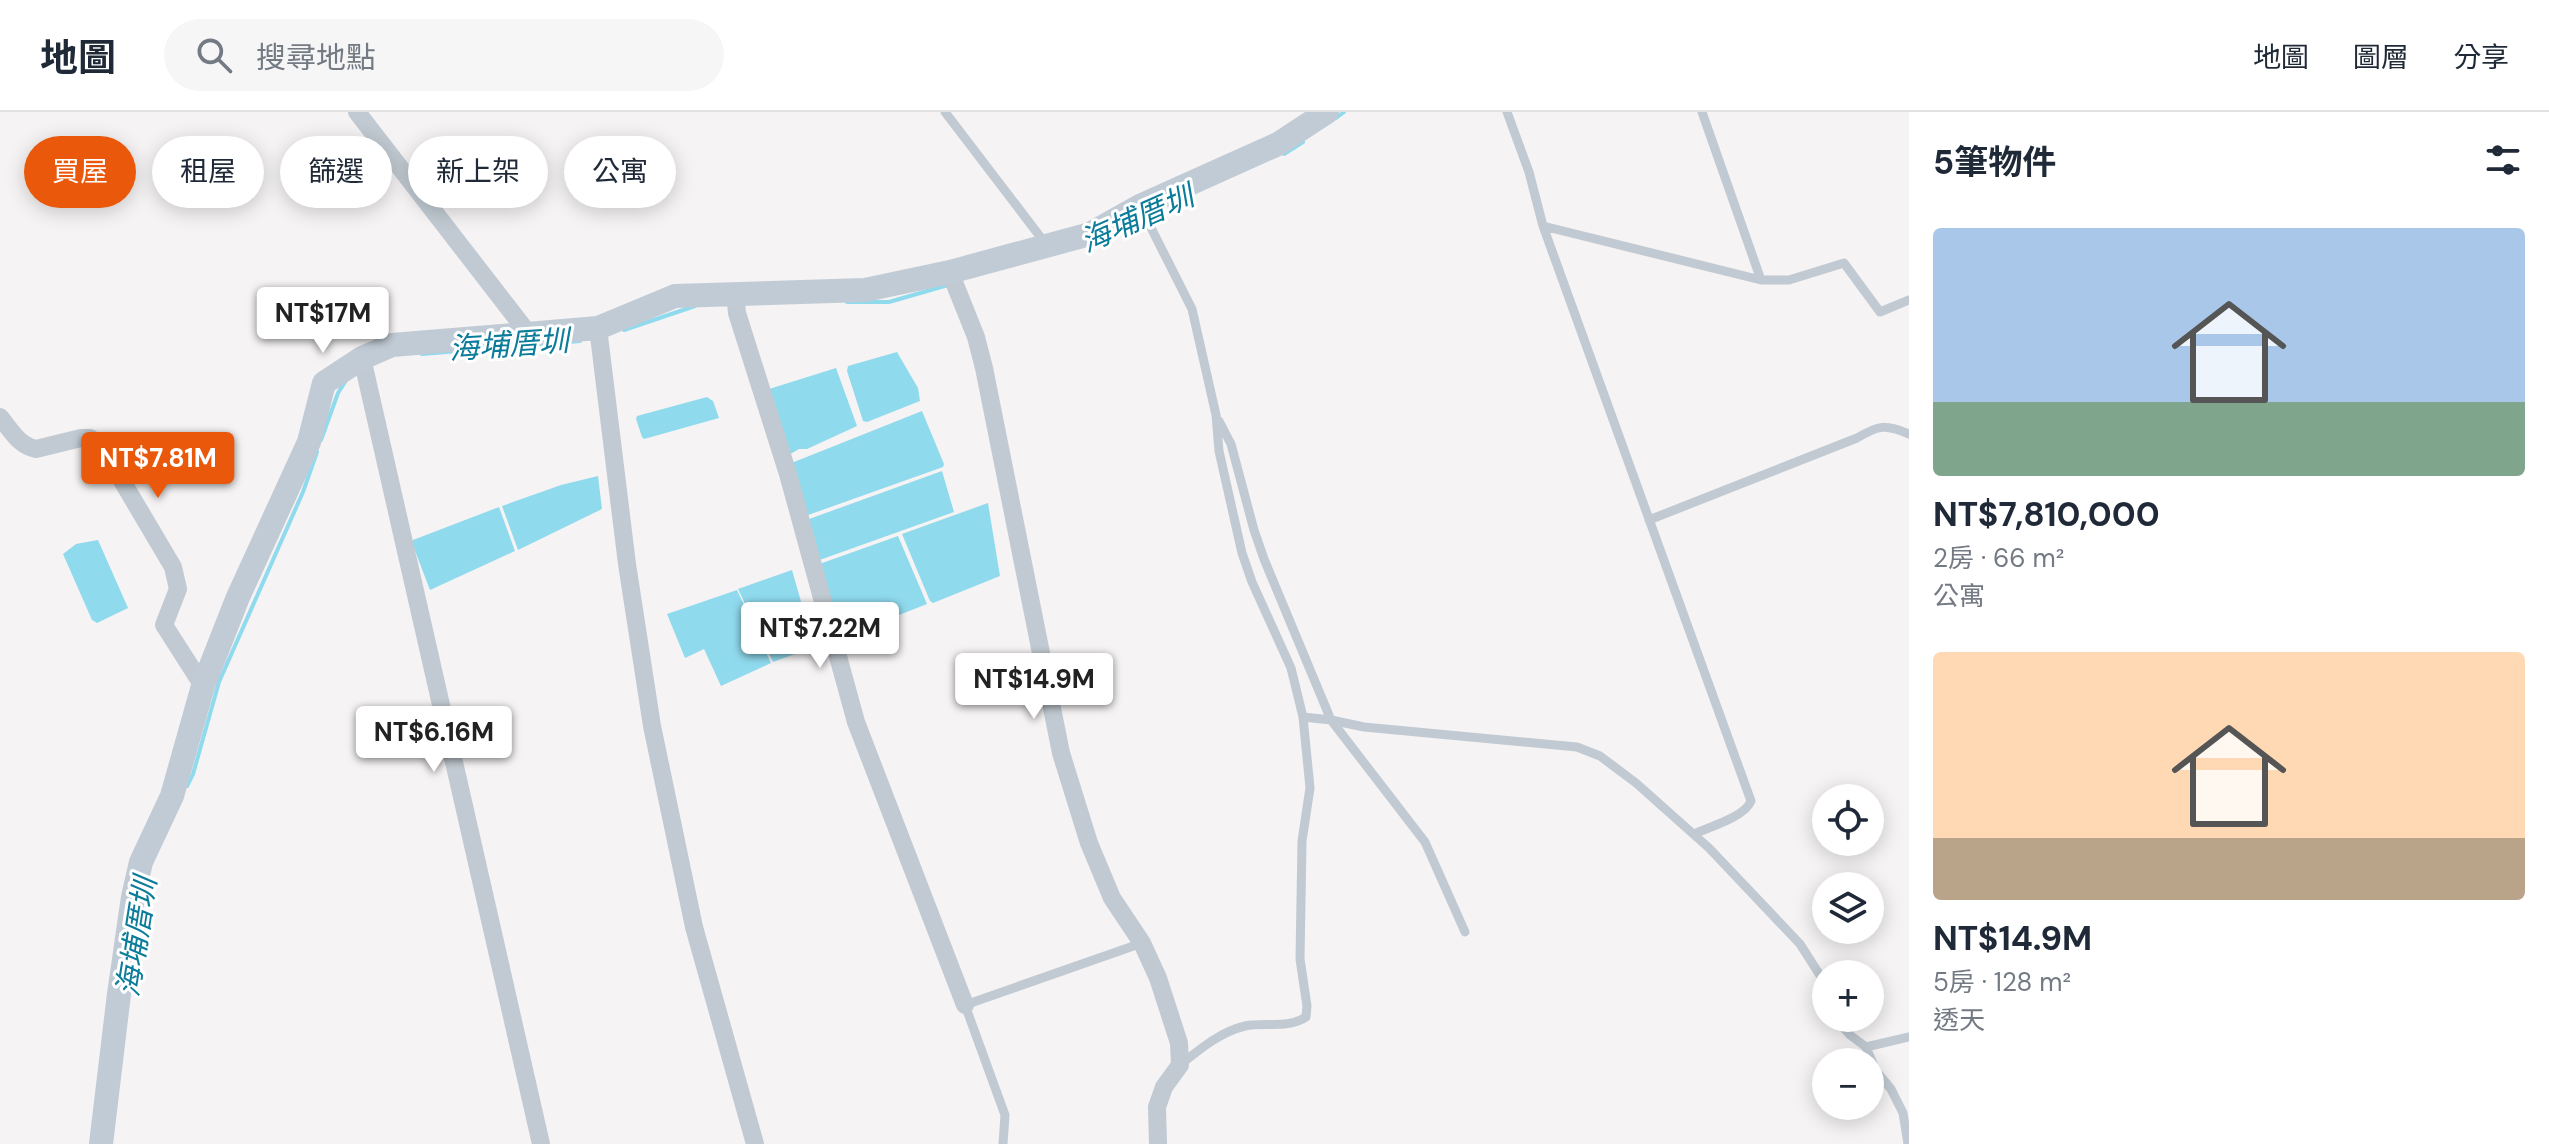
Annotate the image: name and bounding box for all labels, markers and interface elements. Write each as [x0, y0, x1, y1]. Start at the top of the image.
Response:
search box [164, 19, 724, 91]
text: 地圖 [40, 33, 116, 83]
icon: search [192, 33, 236, 77]
text: 搜尋地點 [256, 38, 376, 77]
text: 地圖 [2253, 39, 2309, 76]
text: 圖層 [2353, 39, 2409, 76]
text: 分享 [2453, 39, 2509, 76]
chip: 買屋 [24, 136, 136, 208]
chip: 租屋 [152, 136, 264, 208]
chip: 篩選 [280, 136, 392, 208]
chip: 新上架 [408, 136, 548, 208]
chip: 公寓 [564, 136, 676, 208]
icon: filters [2481, 138, 2525, 182]
text: 5筆物件 [1933, 140, 2056, 185]
water label: 海埔厝圳 [1074, 175, 1203, 261]
icon: home [2157, 280, 2301, 424]
pin: NT$17M [258, 287, 388, 355]
text: NT$17M [275, 296, 371, 330]
water label: 海埔厝圳 [448, 321, 574, 368]
pin: NT$7.81M [75, 432, 241, 500]
text: NT$7.81M [99, 441, 217, 475]
text: NT$7,810,000 [1933, 492, 2160, 537]
text: 2房 · 66 m² [1933, 541, 2064, 575]
text: 公寓 [1933, 579, 1985, 613]
pin: NT$7.22M [737, 602, 903, 670]
text: NT$7.22M [759, 611, 881, 645]
pin: NT$14.9M [951, 653, 1117, 721]
text: NT$14.9M [973, 662, 1095, 696]
icon: home [2157, 704, 2301, 848]
pin: NT$6.16M [351, 706, 517, 774]
text: NT$6.16M [374, 715, 494, 749]
map controls [1812, 784, 1884, 1120]
button: locate [1812, 784, 1884, 856]
water label: 海埔厝圳 [108, 871, 166, 999]
button: layers [1812, 872, 1884, 944]
text: NT$14.9M [1933, 916, 2092, 961]
button: + [1812, 960, 1884, 1032]
text: 5房 · 128 m² [1933, 965, 2071, 999]
text: 透天 [1933, 1003, 1985, 1037]
button: − [1812, 1048, 1884, 1120]

